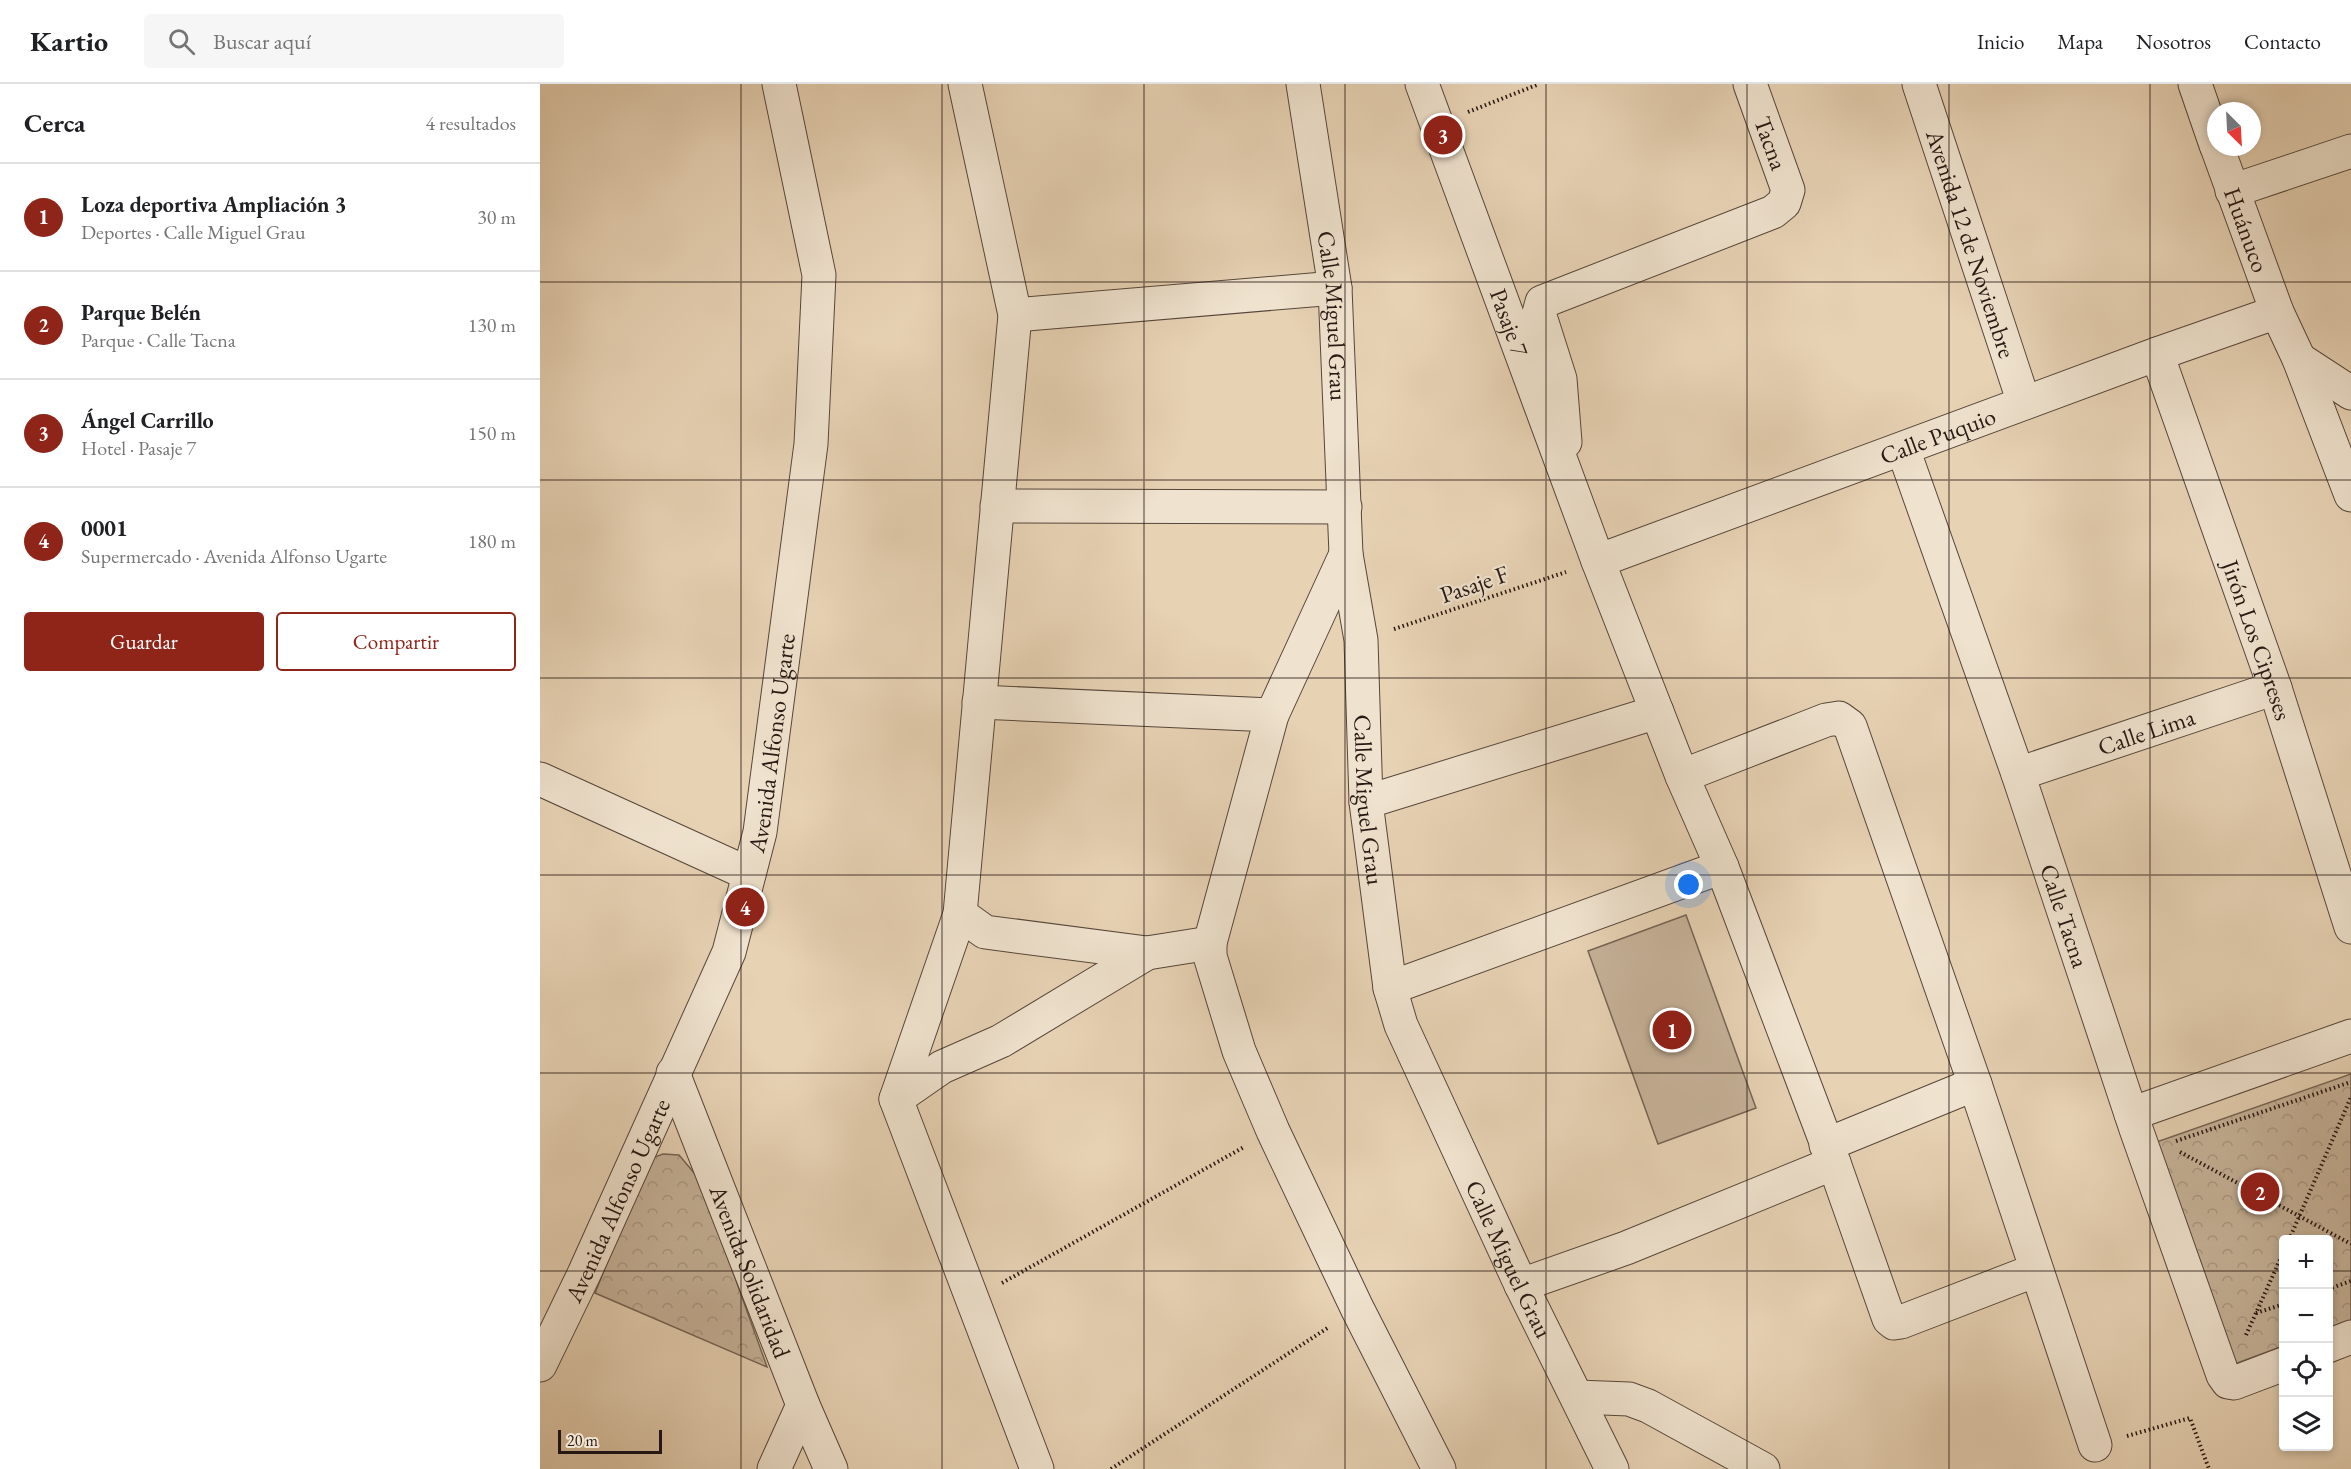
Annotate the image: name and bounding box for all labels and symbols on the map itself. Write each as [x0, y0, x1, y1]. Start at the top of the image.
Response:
north arrow [2207, 102, 2261, 156]
pin: 3 [1424, 112, 1462, 158]
street label: Tacna [1747, 112, 1795, 174]
street label: Avenida 12 de Noviembre [1919, 125, 2024, 362]
street label: Huánuco [2217, 183, 2277, 277]
street label: Calle Miguel Grau [1311, 228, 1355, 402]
street label: Pasaje 7 [1483, 284, 1537, 361]
street label: Calle Puquio [1875, 400, 2000, 471]
street label: Jirón Los Cipreses [2215, 554, 2300, 724]
street label: Pasaje F [1436, 558, 1512, 610]
street label: Avenida Alfonso Ugarte [740, 632, 801, 857]
street label: Calle Lima [2093, 700, 2199, 762]
street label: Calle Miguel Grau [1348, 714, 1392, 887]
street label: Calle Tacna [2033, 860, 2097, 972]
your location [1674, 870, 1703, 899]
pin: 4 [726, 884, 764, 930]
pin: 1 [1652, 1008, 1692, 1052]
street label: Avenida Alfonso Ugarte [557, 1093, 677, 1308]
pin: 2 [2240, 1170, 2280, 1214]
street label: Calle Miguel Grau [1459, 1175, 1560, 1343]
street label: Avenida Solidaridad [702, 1179, 799, 1363]
scale bar [558, 1427, 662, 1454]

